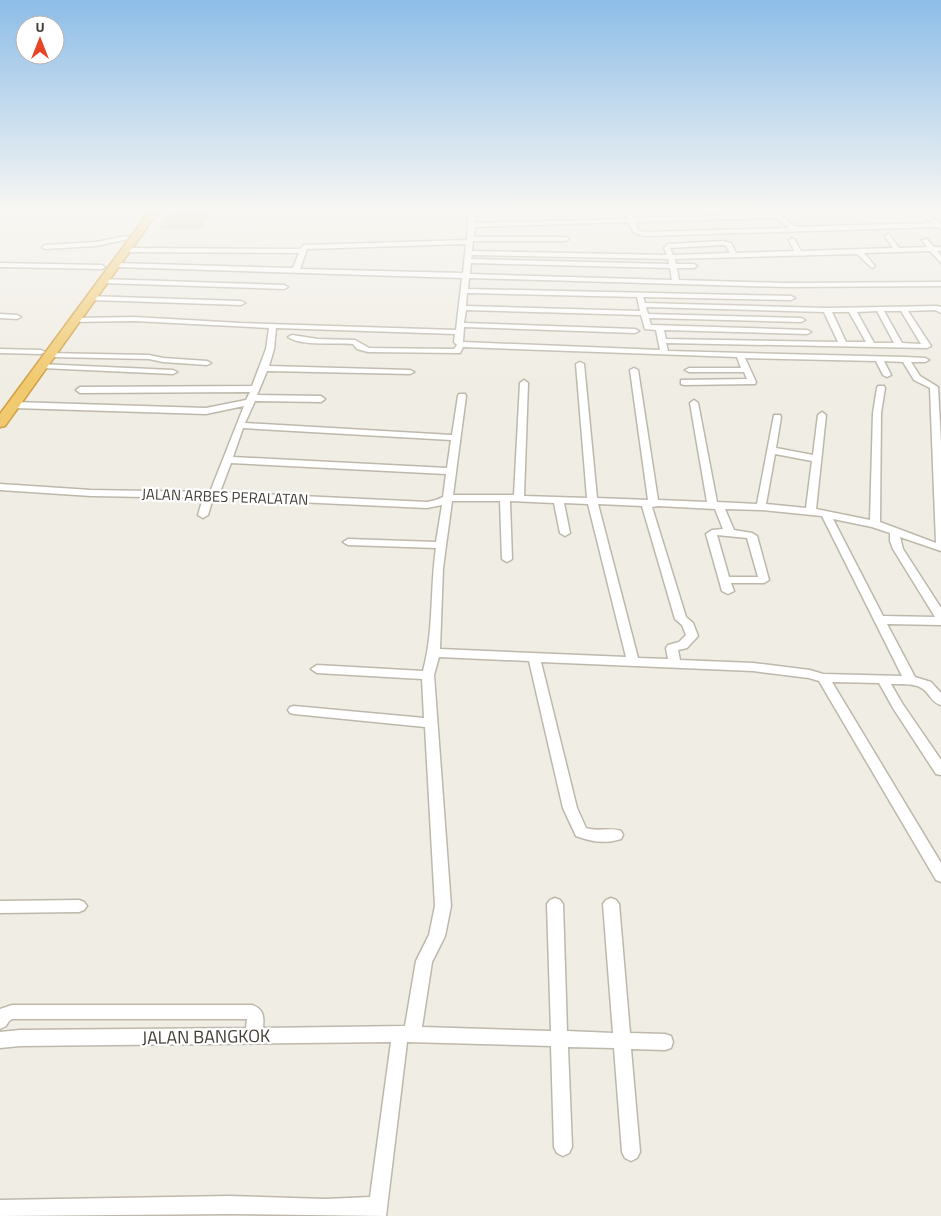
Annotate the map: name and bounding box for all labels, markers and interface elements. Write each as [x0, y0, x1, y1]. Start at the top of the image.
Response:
north arrow [15, 15, 65, 65]
text: U [35, 16, 45, 37]
street label: JALAN ARBES PERALATAN [141, 482, 309, 511]
street label: JALAN BANGKOK [142, 1022, 270, 1051]

